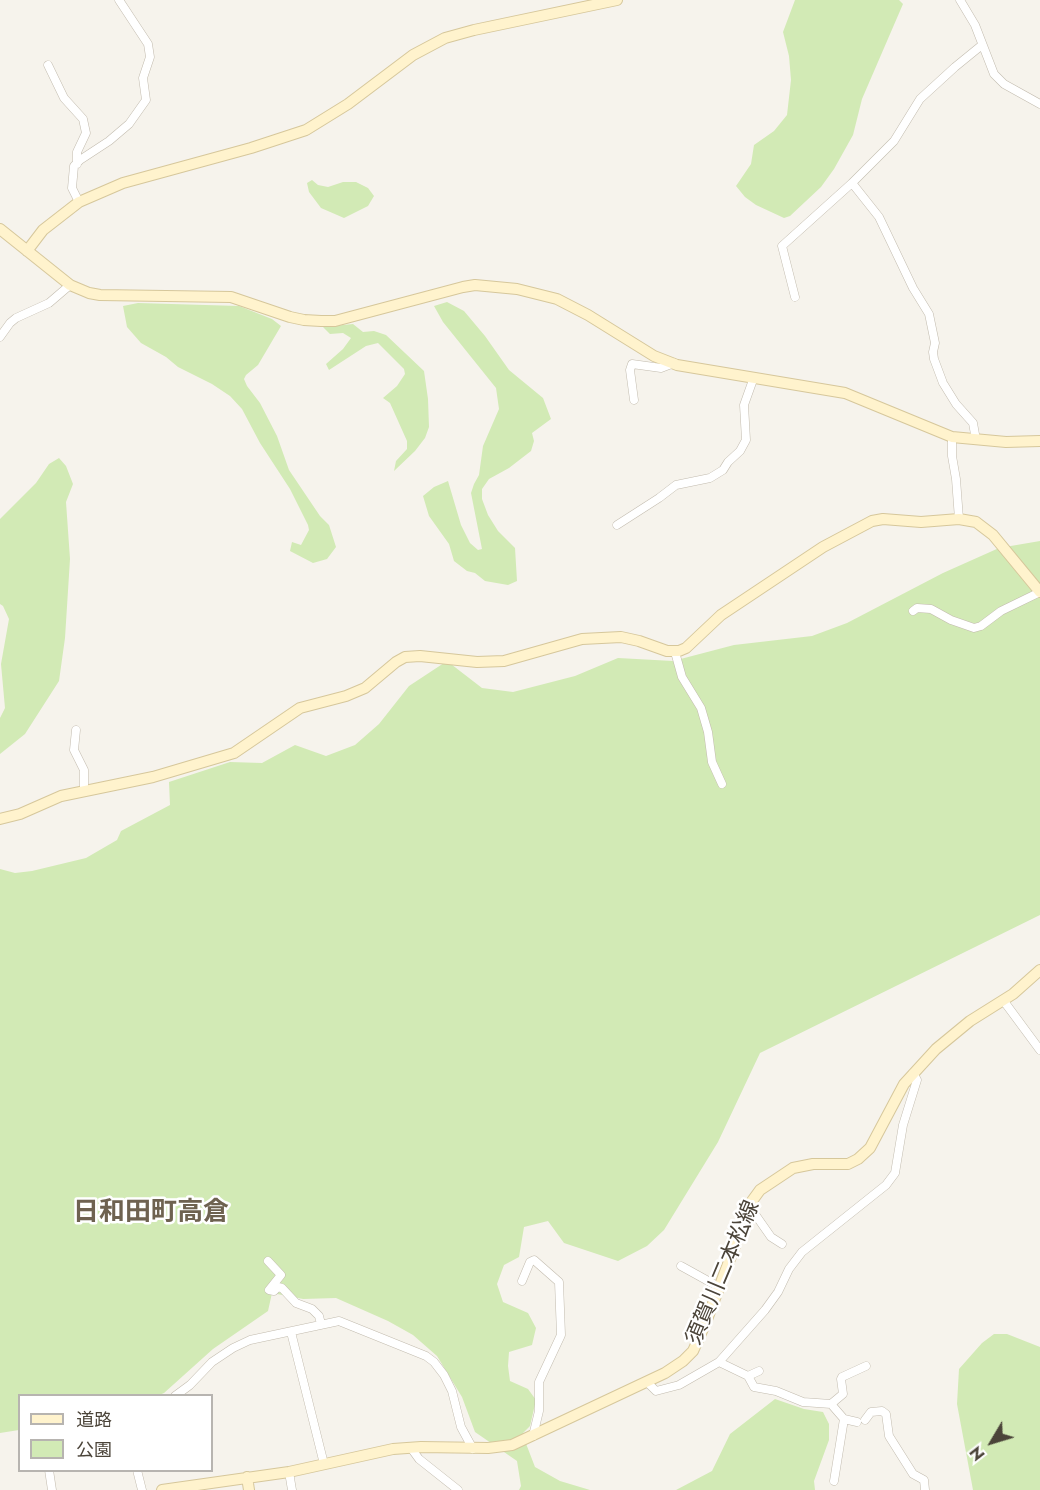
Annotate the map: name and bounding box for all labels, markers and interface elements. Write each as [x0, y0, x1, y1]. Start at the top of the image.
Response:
street label: 須賀川二本松線 [682, 1197, 766, 1349]
district label: 日和田町高倉 [73, 1198, 229, 1230]
legend [18, 1394, 213, 1472]
text: 道路 [76, 1407, 112, 1433]
north arrow [962, 1412, 1022, 1472]
text: 公園 [76, 1437, 112, 1463]
text: N [964, 1441, 990, 1465]

